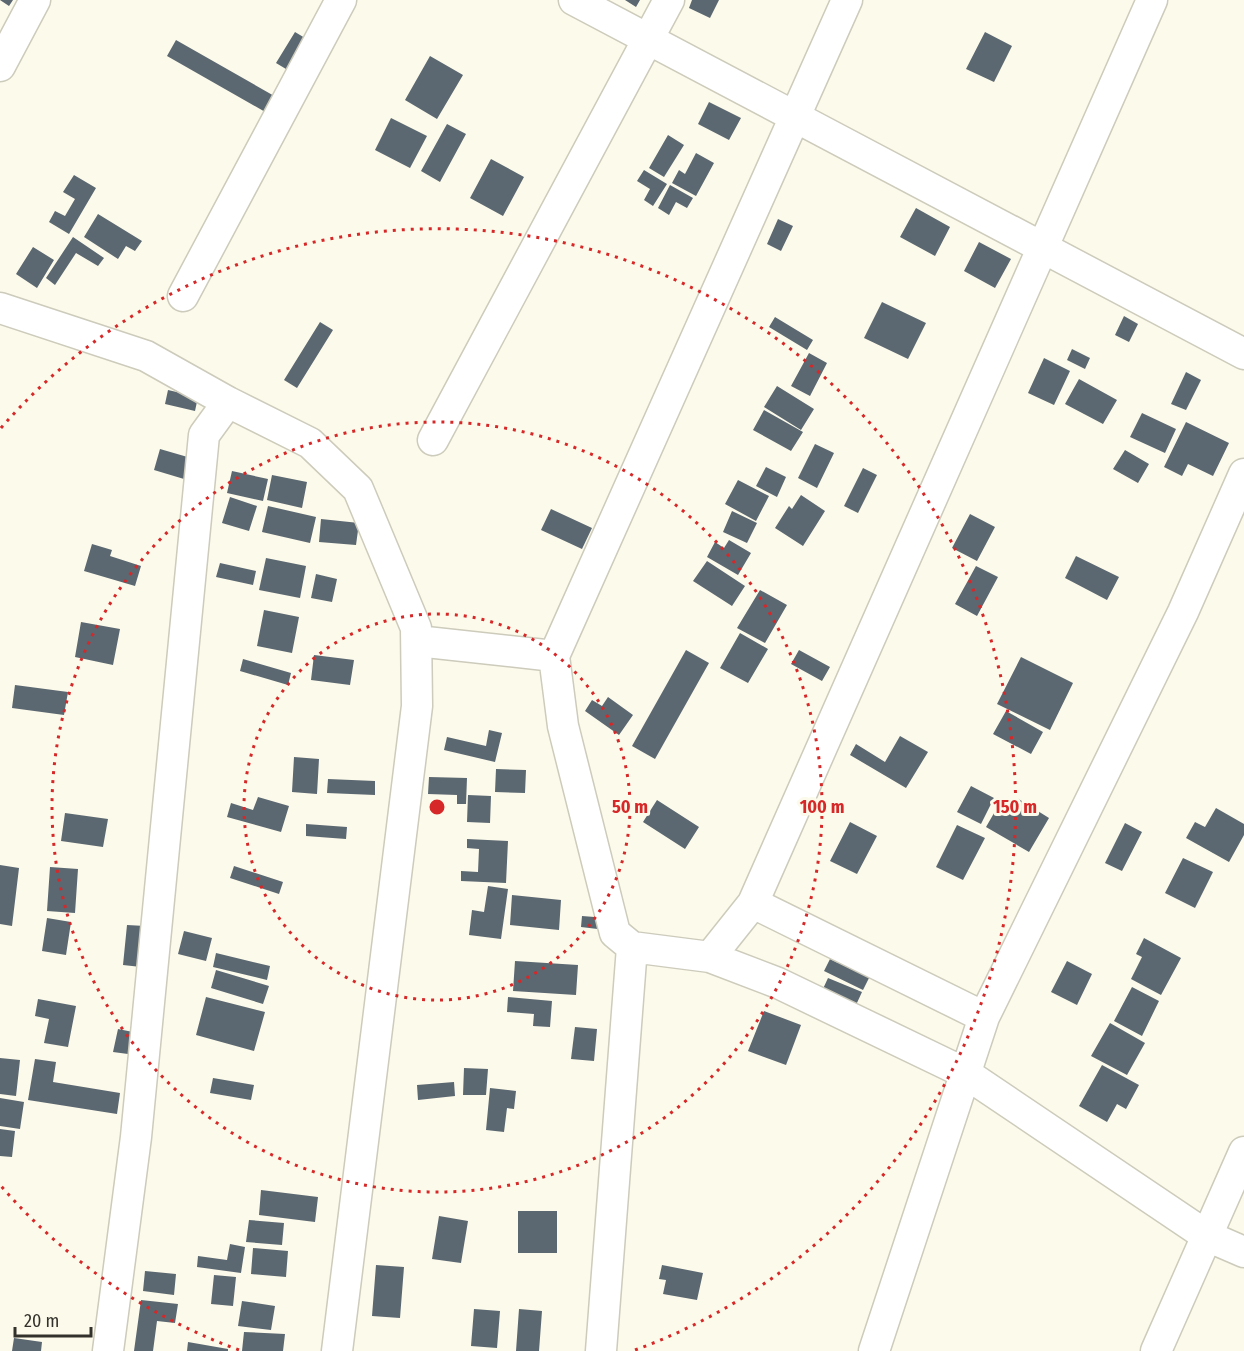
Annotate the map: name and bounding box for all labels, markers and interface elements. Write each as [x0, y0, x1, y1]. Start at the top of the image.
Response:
text: 50 m [612, 796, 648, 818]
text: 100 m [800, 796, 844, 818]
text: 150 m [993, 796, 1037, 818]
centre of rings [427, 797, 447, 817]
scale bar [15, 1300, 92, 1338]
text: 20 m [24, 1310, 59, 1332]

